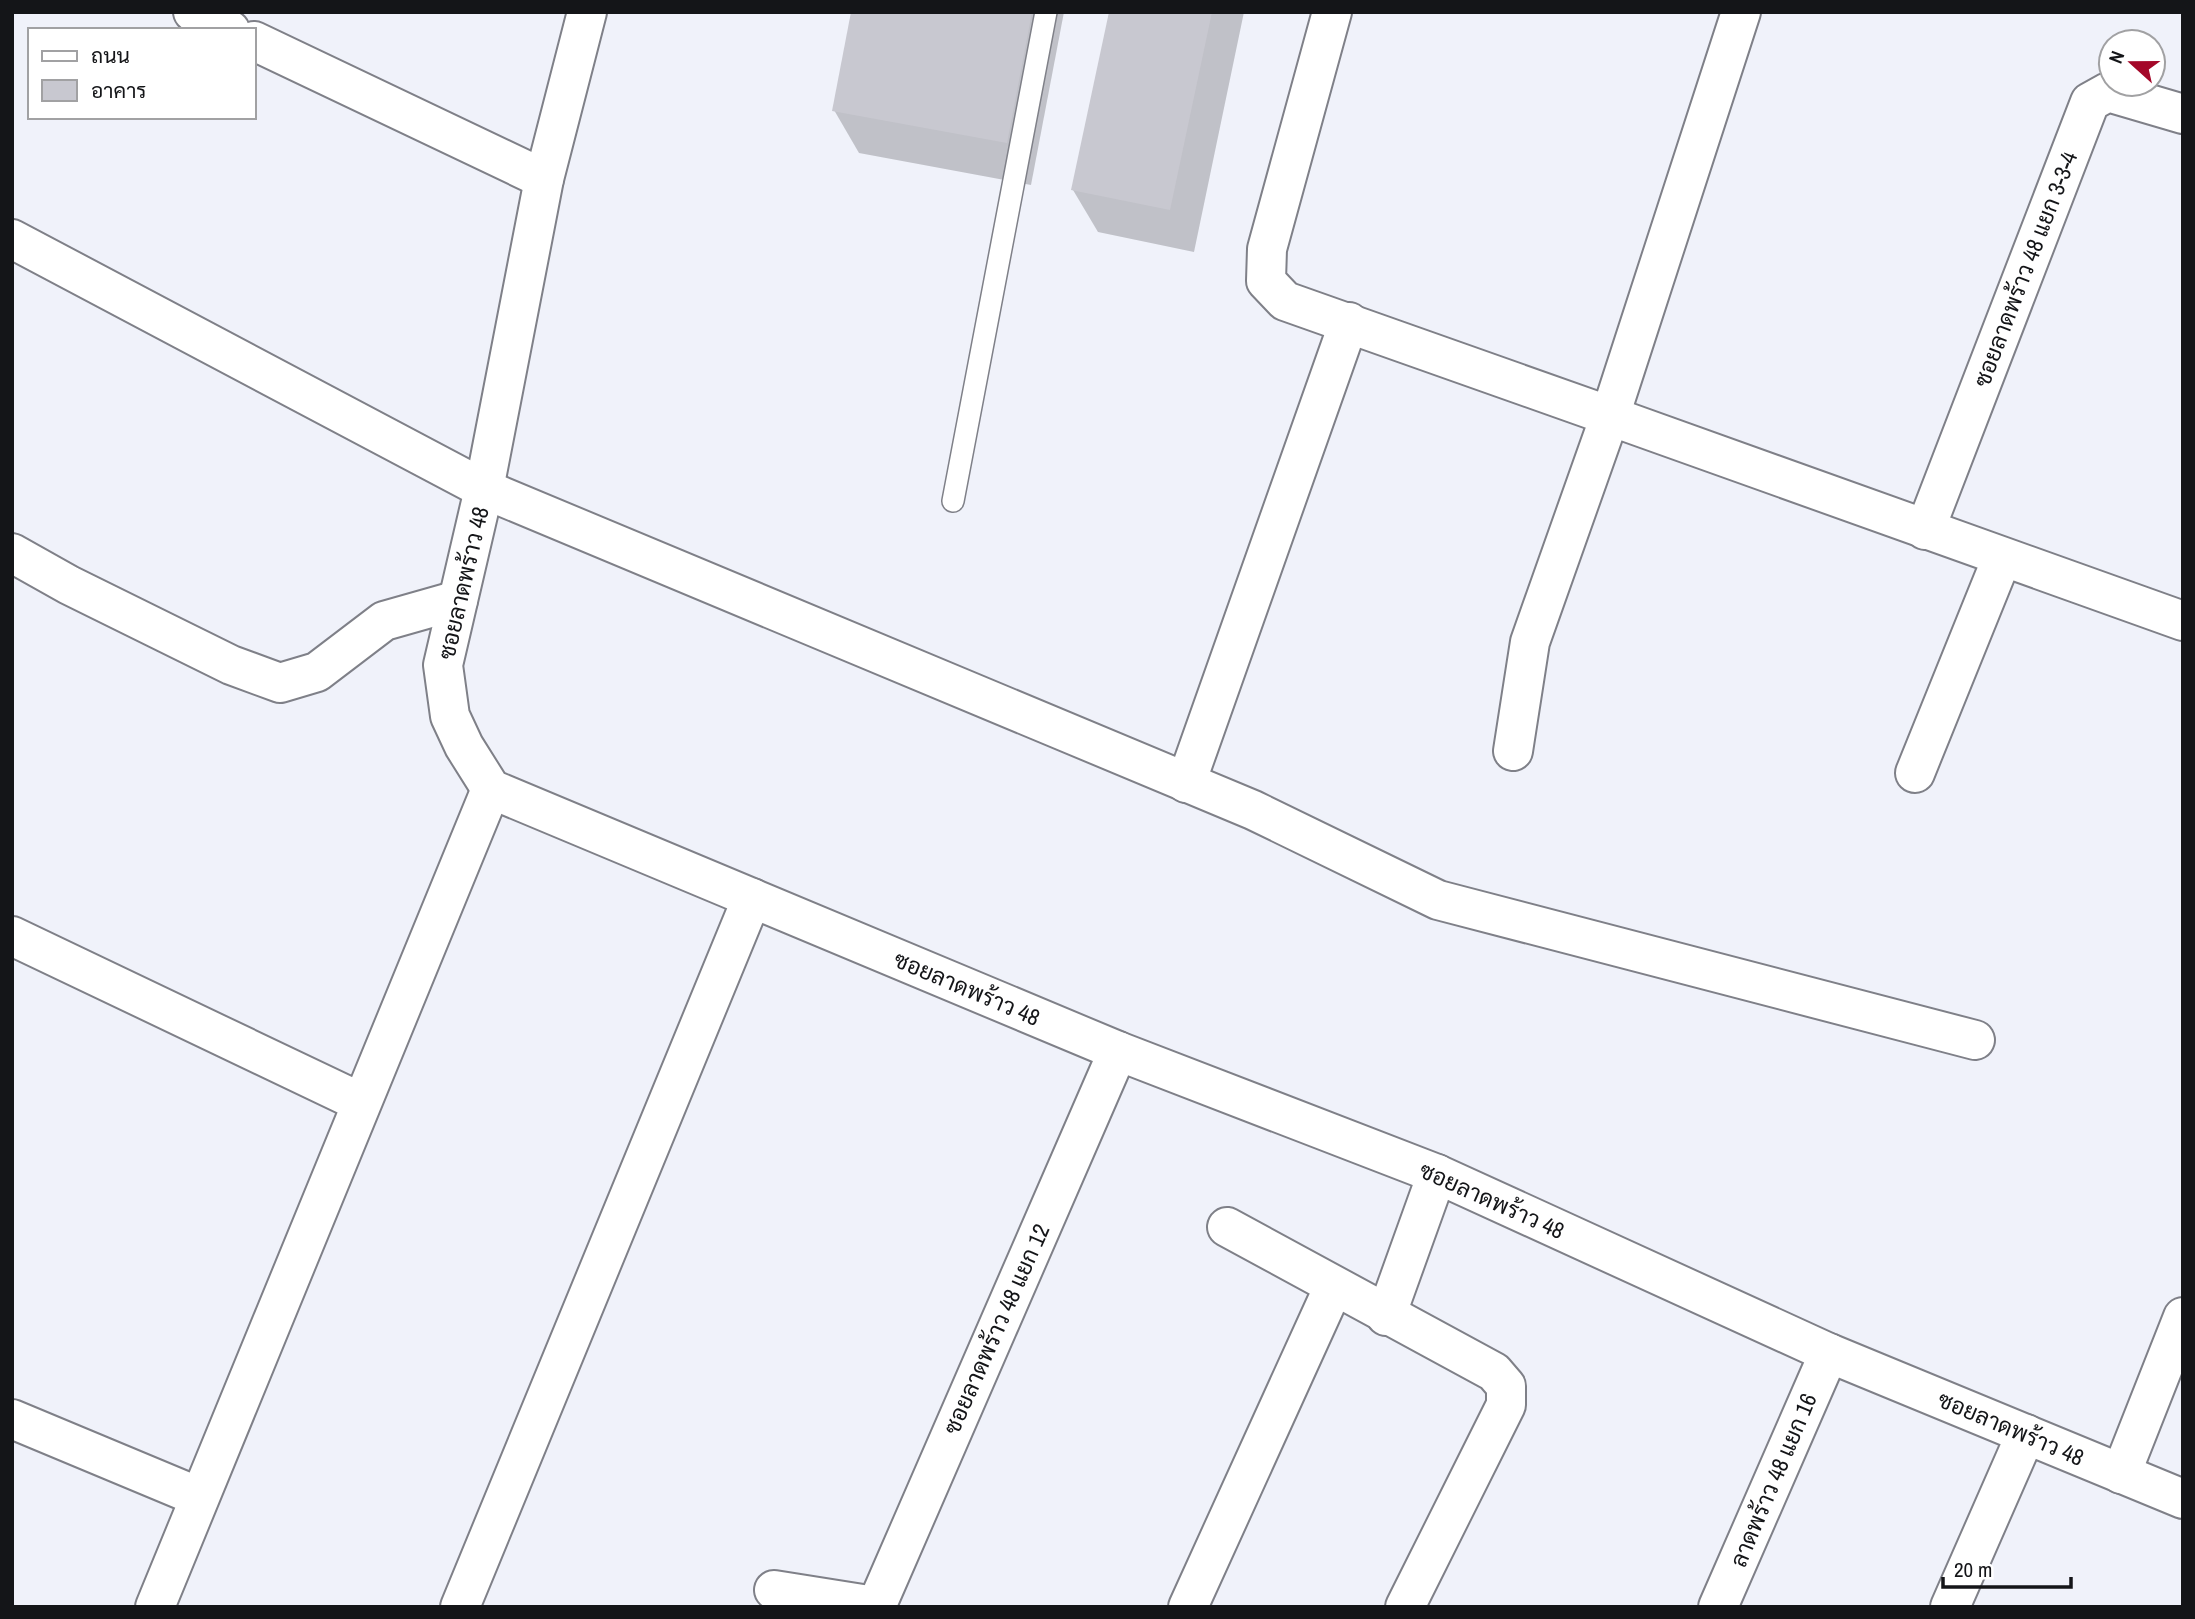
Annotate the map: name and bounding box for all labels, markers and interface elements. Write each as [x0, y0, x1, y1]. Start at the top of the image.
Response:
legend [28, 28, 256, 119]
north arrow [2097, 28, 2167, 98]
text: ถนน [91, 41, 130, 70]
text: N [2102, 47, 2130, 67]
text: อาคาร [91, 76, 147, 105]
street label: ซอยลาดพร้าว 48 แยก 3-3-4 [1966, 146, 2084, 391]
street label: ซอยลาดพร้าว 48 [430, 504, 496, 662]
street label: ซอยลาดพร้าว 48 [889, 943, 1045, 1033]
street label: ซอยลาดพร้าว 48 [1415, 1154, 1569, 1246]
street label: ซอยลาดพร้าว 48 แยก 12 [936, 1219, 1056, 1439]
street label: ซอยลาดพร้าว 48 [1933, 1383, 2089, 1473]
street label: ลาดพร้าว 48 แยก 16 [1722, 1388, 1824, 1572]
scale bar [1943, 1546, 2071, 1590]
text: 20 m [1954, 1555, 1992, 1584]

